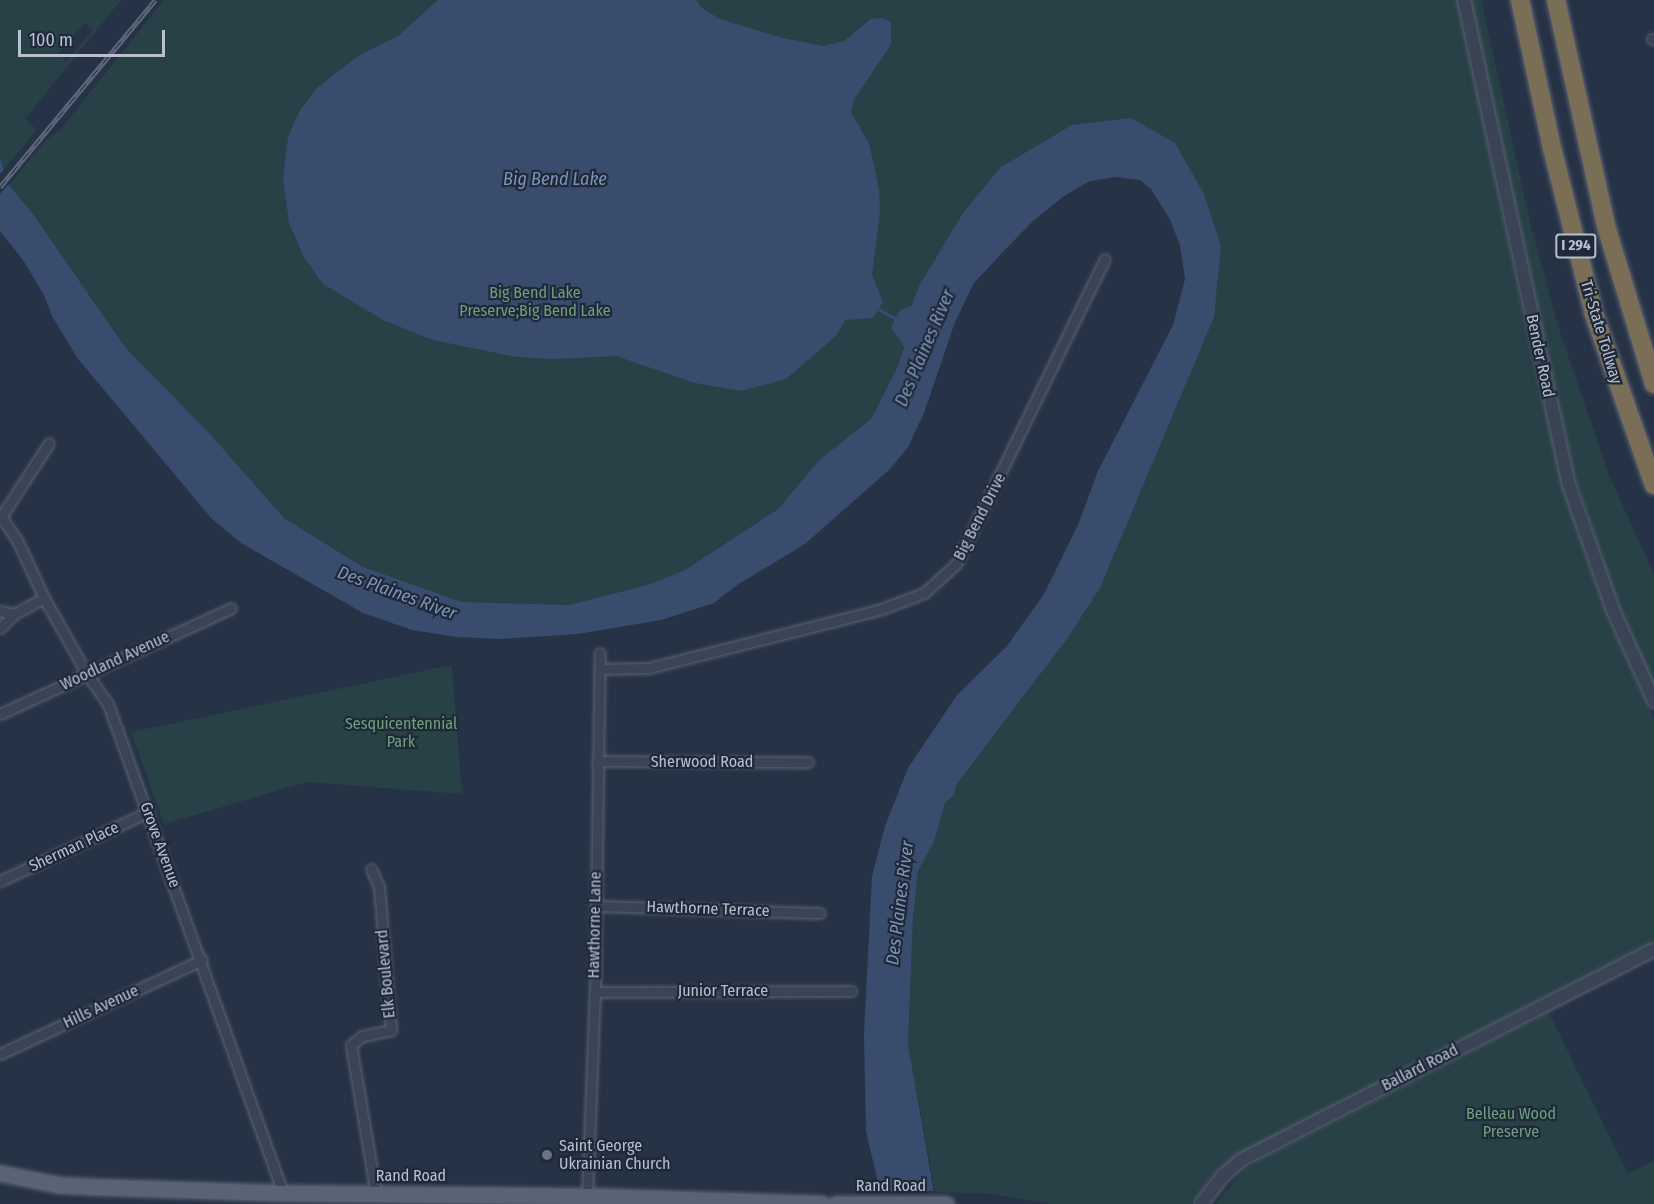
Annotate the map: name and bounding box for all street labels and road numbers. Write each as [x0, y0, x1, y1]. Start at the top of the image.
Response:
road number: I 294 [1555, 234, 1597, 258]
street label: Tri-State Tollway [1576, 278, 1626, 386]
street label: Bender Road [1522, 313, 1558, 399]
street label: Big Bend Drive [950, 470, 1010, 564]
street label: Woodland Avenue [57, 627, 173, 695]
street label: Sherwood Road [651, 752, 753, 772]
street label: Grove Avenue [136, 800, 184, 890]
street label: Sherman Place [26, 818, 122, 876]
street label: Hawthorne Lane [584, 871, 606, 979]
street label: Hawthorne Terrace [646, 897, 770, 921]
street label: Elk Boulevard [373, 929, 399, 1019]
street label: Hills Avenue [60, 981, 142, 1033]
street label: Junior Terrace [678, 981, 768, 1001]
street label: Ballard Road [1379, 1041, 1461, 1095]
street label: Rand Road [376, 1166, 446, 1186]
street label: Rand Road [856, 1176, 926, 1196]

